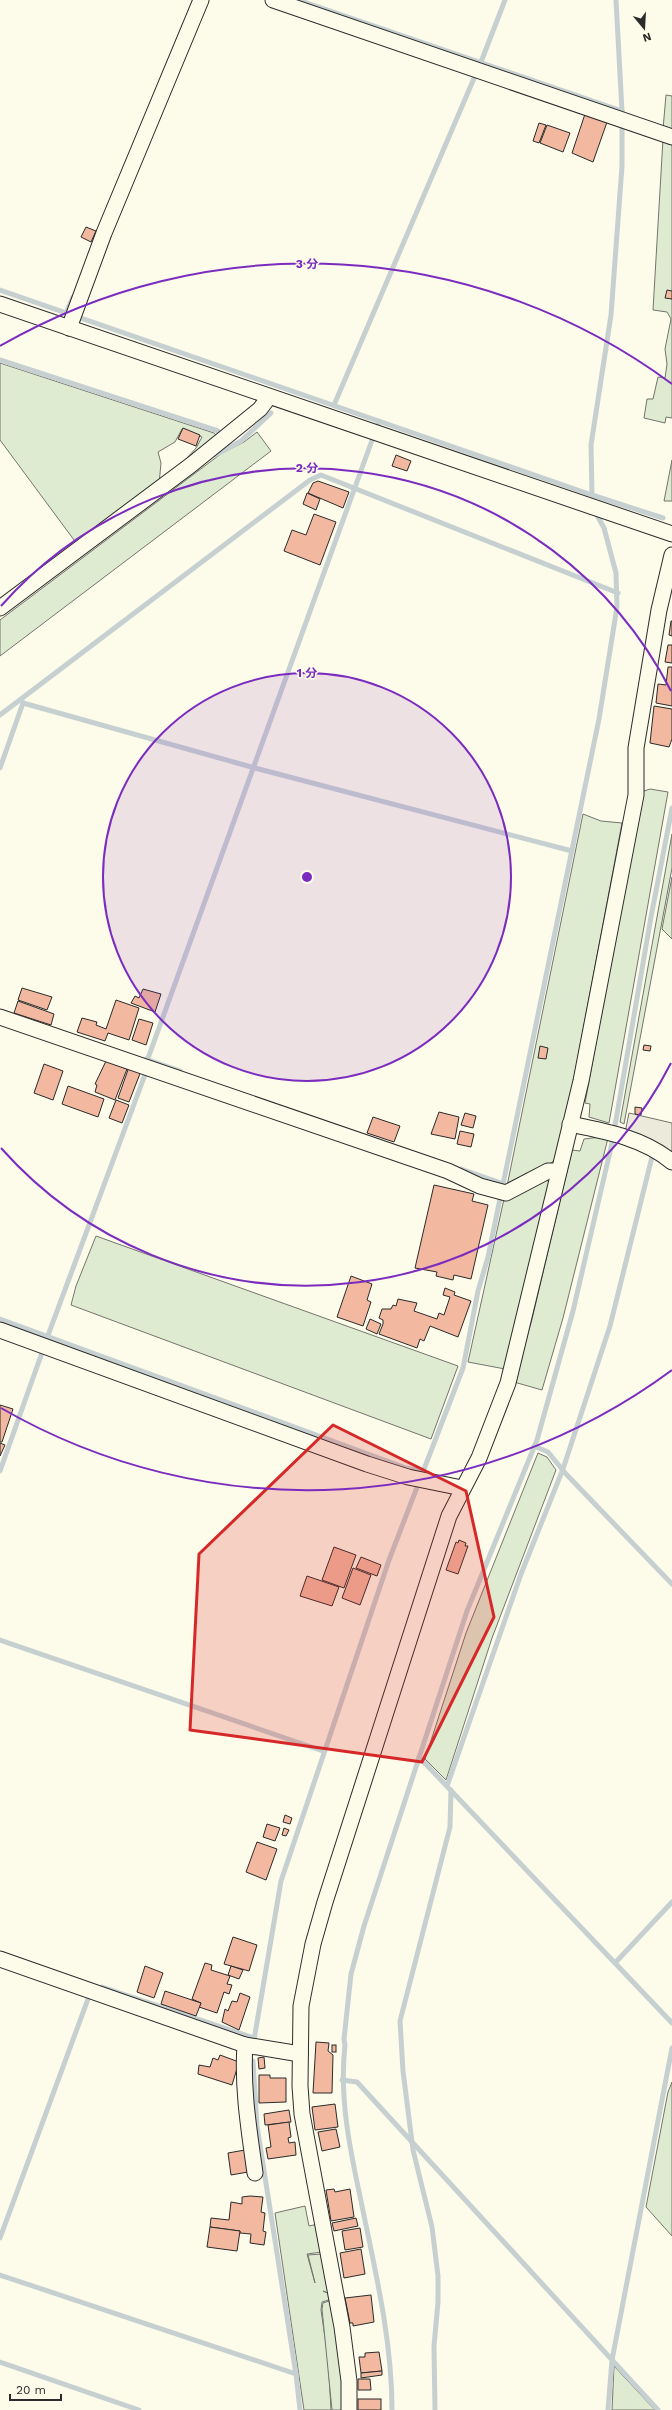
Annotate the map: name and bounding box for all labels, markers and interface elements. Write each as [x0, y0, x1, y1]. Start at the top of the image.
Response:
north arrow [624, 8, 664, 48]
text: N [641, 30, 653, 44]
text: 3 分 [296, 257, 318, 271]
text: 2 分 [296, 461, 318, 475]
text: 1 分 [297, 666, 317, 680]
centre of rings [300, 870, 314, 884]
scale bar [10, 2376, 61, 2402]
text: 20 m [16, 2383, 46, 2397]

